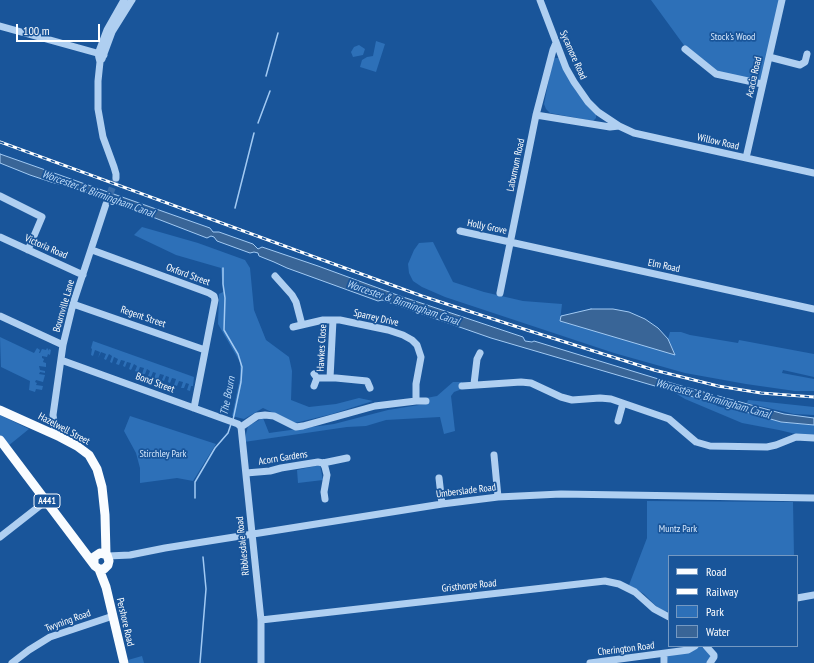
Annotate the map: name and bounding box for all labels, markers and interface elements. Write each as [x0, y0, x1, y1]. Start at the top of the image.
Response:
scale bar [18, 16, 102, 42]
text: 100 m [23, 23, 50, 38]
street label: Sycamore Road [557, 29, 589, 81]
park label: Stock's Wood [711, 31, 755, 43]
street label: Acacia Road [744, 56, 764, 98]
street label: Willow Road [696, 131, 740, 153]
street label: Laburnum Road [505, 137, 527, 193]
water label: Worcester & Birmingham Canal [40, 168, 156, 220]
street label: Holly Grove [466, 217, 508, 237]
street label: Victoria Road [23, 232, 69, 262]
street label: Elm Road [647, 257, 681, 275]
street label: Oxford Street [164, 261, 212, 289]
water label: Worcester & Birmingham Canal [345, 277, 461, 329]
street label: Bournville Lane [51, 278, 77, 334]
street label: Regent Street [119, 304, 167, 330]
street label: Sparrey Drive [352, 307, 400, 329]
street label: Hawkes Close [315, 324, 329, 372]
street label: Bond Street [134, 370, 176, 396]
water label: The Bourn [218, 376, 238, 416]
water label: Worcester & Birmingham Canal [654, 376, 772, 422]
street label: Hazelwell Street [36, 410, 92, 448]
park label: Stirchley Park [140, 448, 186, 460]
street label: Acorn Gardens [258, 448, 308, 468]
street label: Umberslade Road [435, 481, 497, 501]
road number: A441 [34, 494, 60, 508]
street label: Ribblesdale Road [234, 516, 252, 576]
park label: Muntz Park [659, 523, 697, 535]
legend [668, 555, 798, 647]
text: Road [706, 564, 726, 579]
street label: Gristhorpe Road [441, 577, 497, 595]
text: Railway [706, 584, 738, 599]
street label: Pershore Road [114, 597, 136, 647]
text: Park [706, 604, 724, 619]
street label: Twyning Road [44, 607, 92, 635]
text: Water [706, 624, 730, 639]
street label: Cherington Road [597, 640, 655, 658]

